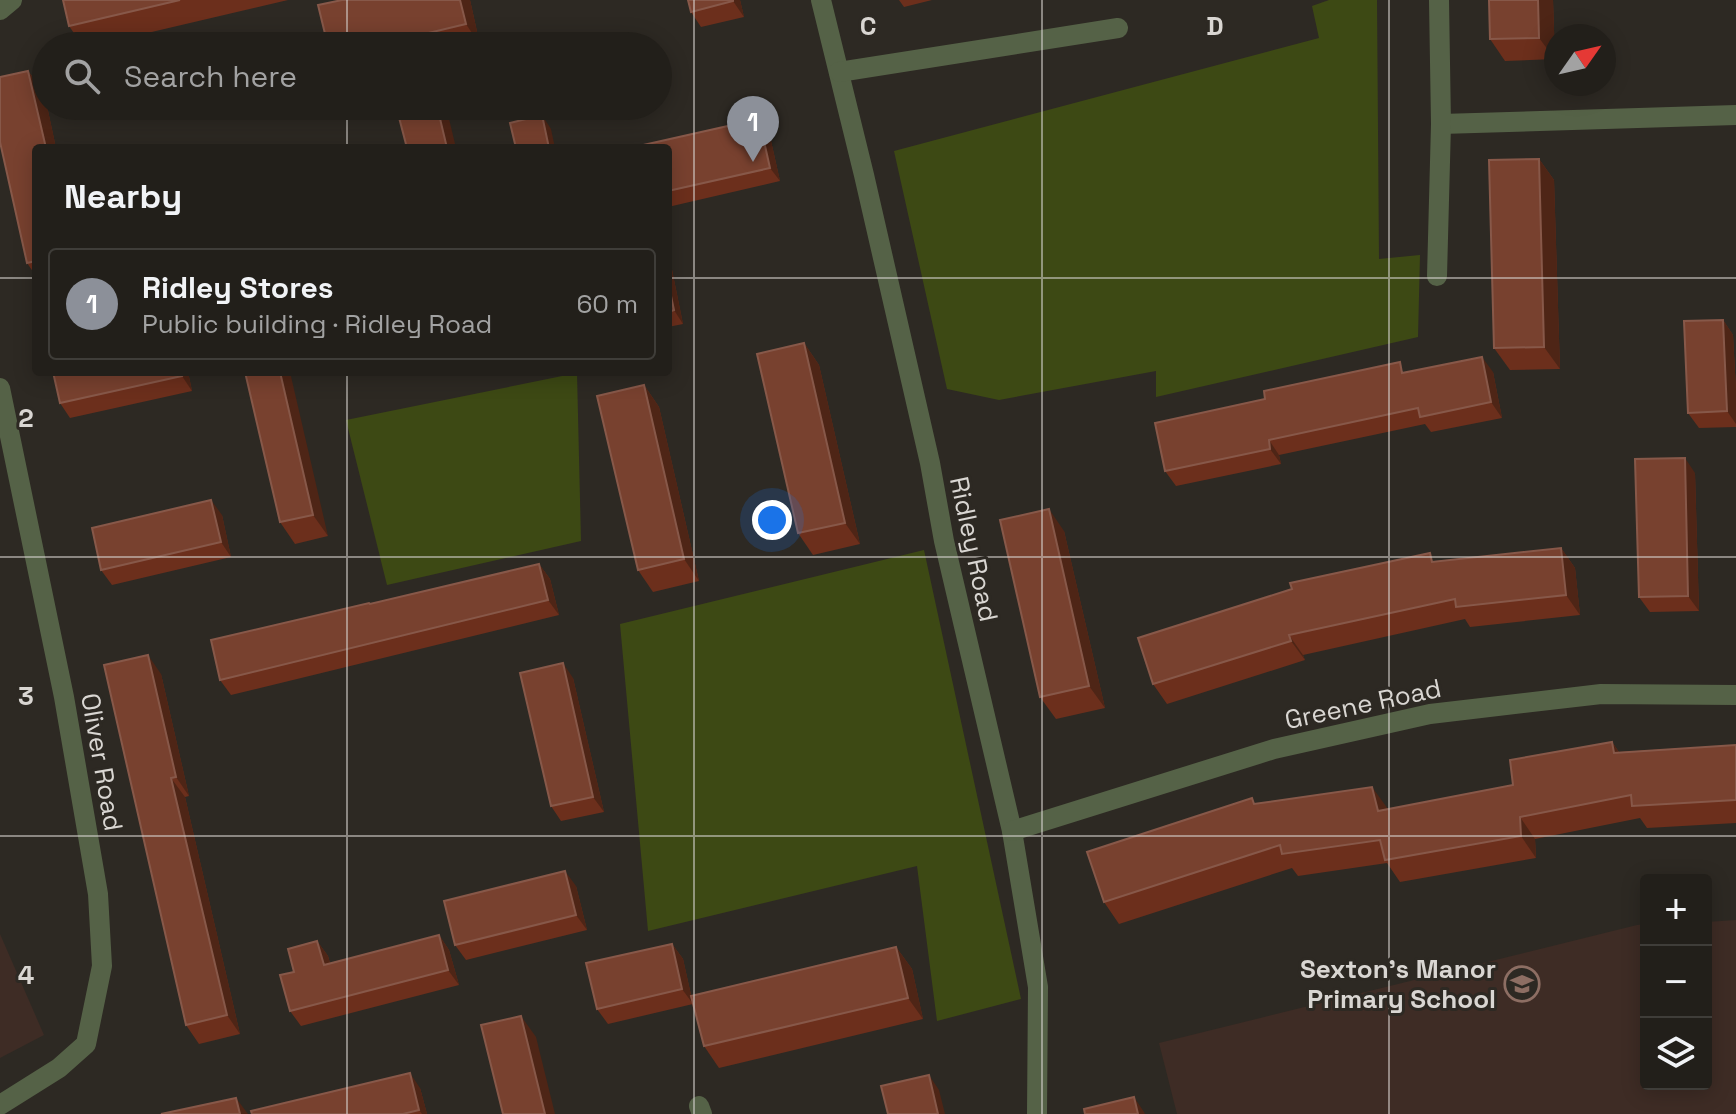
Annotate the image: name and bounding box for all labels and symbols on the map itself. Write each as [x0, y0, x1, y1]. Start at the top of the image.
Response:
text: C [860, 9, 876, 43]
text: D [1206, 9, 1224, 43]
north arrow [1544, 24, 1616, 96]
pin: 1 [727, 96, 779, 162]
text: 2 [18, 401, 34, 435]
street label: Ridley Road [942, 473, 1006, 625]
your location [752, 500, 792, 540]
street label: Greene Road [1282, 671, 1444, 737]
text: 3 [18, 679, 34, 713]
street label: Oliver Road [73, 690, 131, 834]
place label: Sexton's Manor Primary School [1300, 952, 1496, 1016]
text: 4 [18, 958, 34, 992]
school or university icon: Sexton's Manor Primary School [1503, 965, 1541, 1003]

